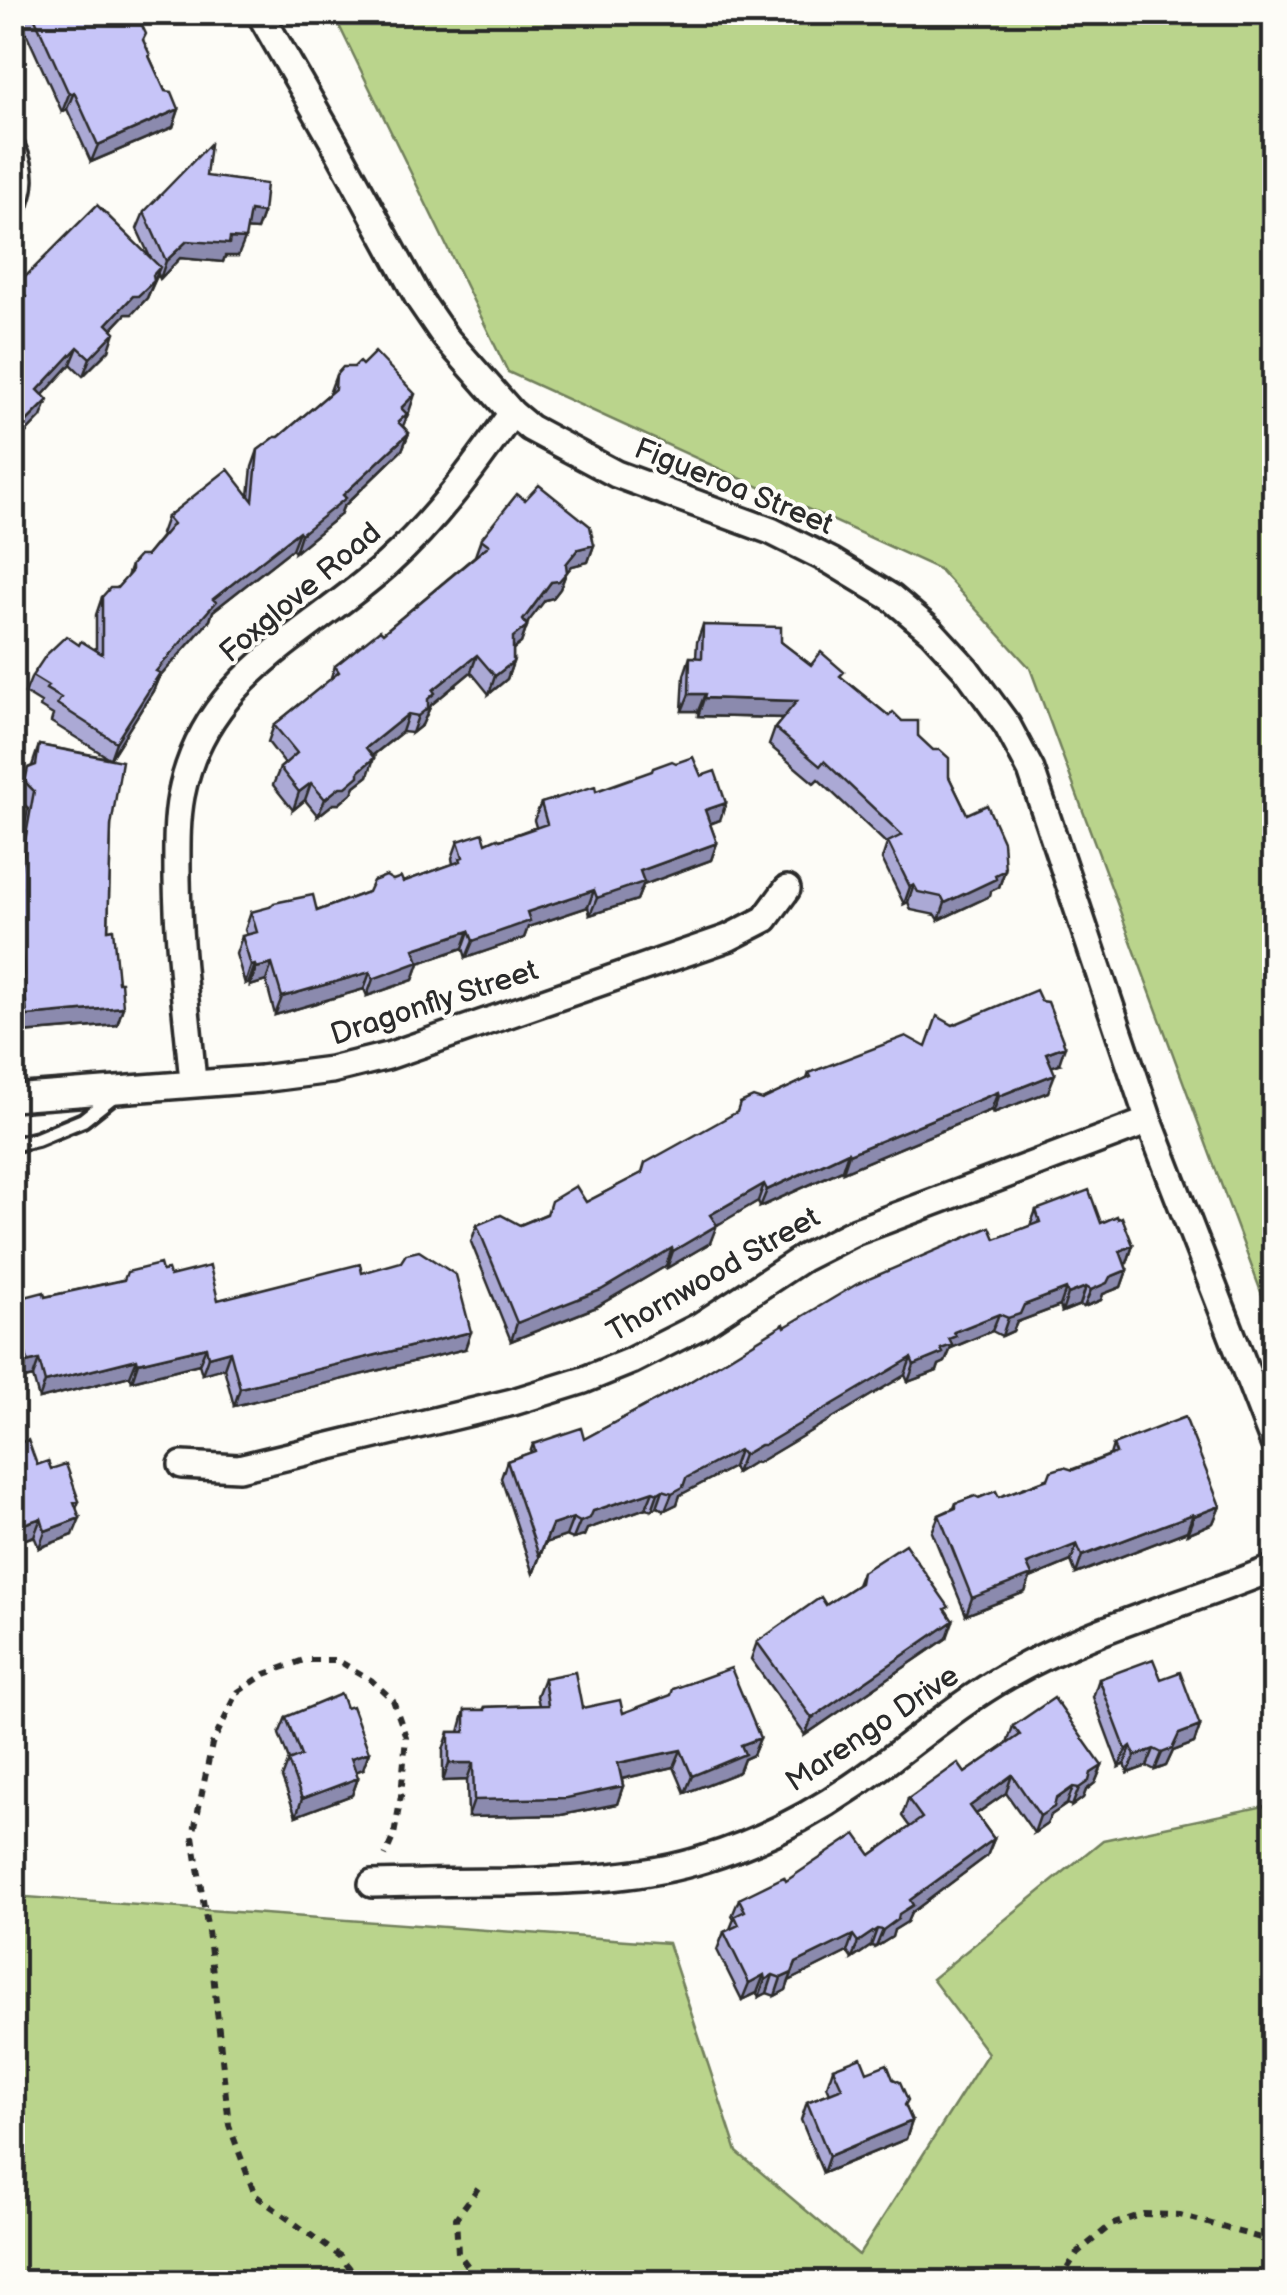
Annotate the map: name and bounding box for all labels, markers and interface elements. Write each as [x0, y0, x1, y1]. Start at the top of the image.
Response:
street label: Figueroa Street [629, 431, 838, 543]
street label: Foxglove Road [213, 515, 389, 671]
street label: Dragonfly Street [326, 952, 543, 1053]
street label: Thornwood Street [601, 1199, 826, 1350]
street label: Marengo Drive [779, 1658, 966, 1800]

